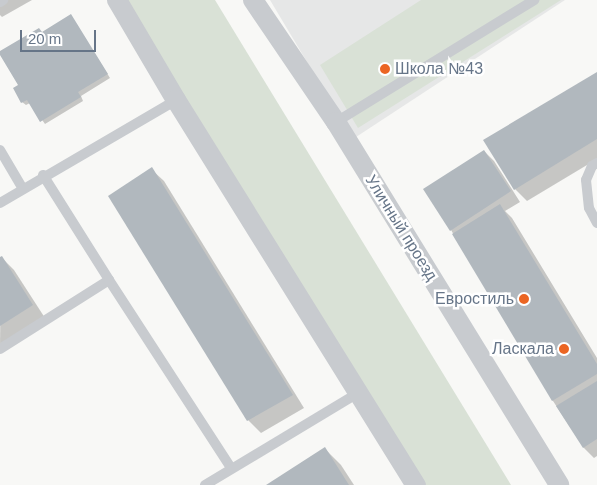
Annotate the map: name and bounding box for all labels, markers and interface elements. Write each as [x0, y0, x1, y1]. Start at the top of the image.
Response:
scale bar [22, 20, 99, 52]
text: 20 m [28, 30, 61, 47]
place label: Школа №43 [395, 59, 483, 79]
marker: Школа №43 [379, 63, 391, 75]
street label: Уличный проезд [361, 172, 441, 284]
place label: Евростиль [435, 289, 514, 309]
marker: Евростиль [518, 293, 530, 305]
place label: Ласкала [492, 339, 554, 359]
marker: Ласкала [558, 343, 570, 355]

